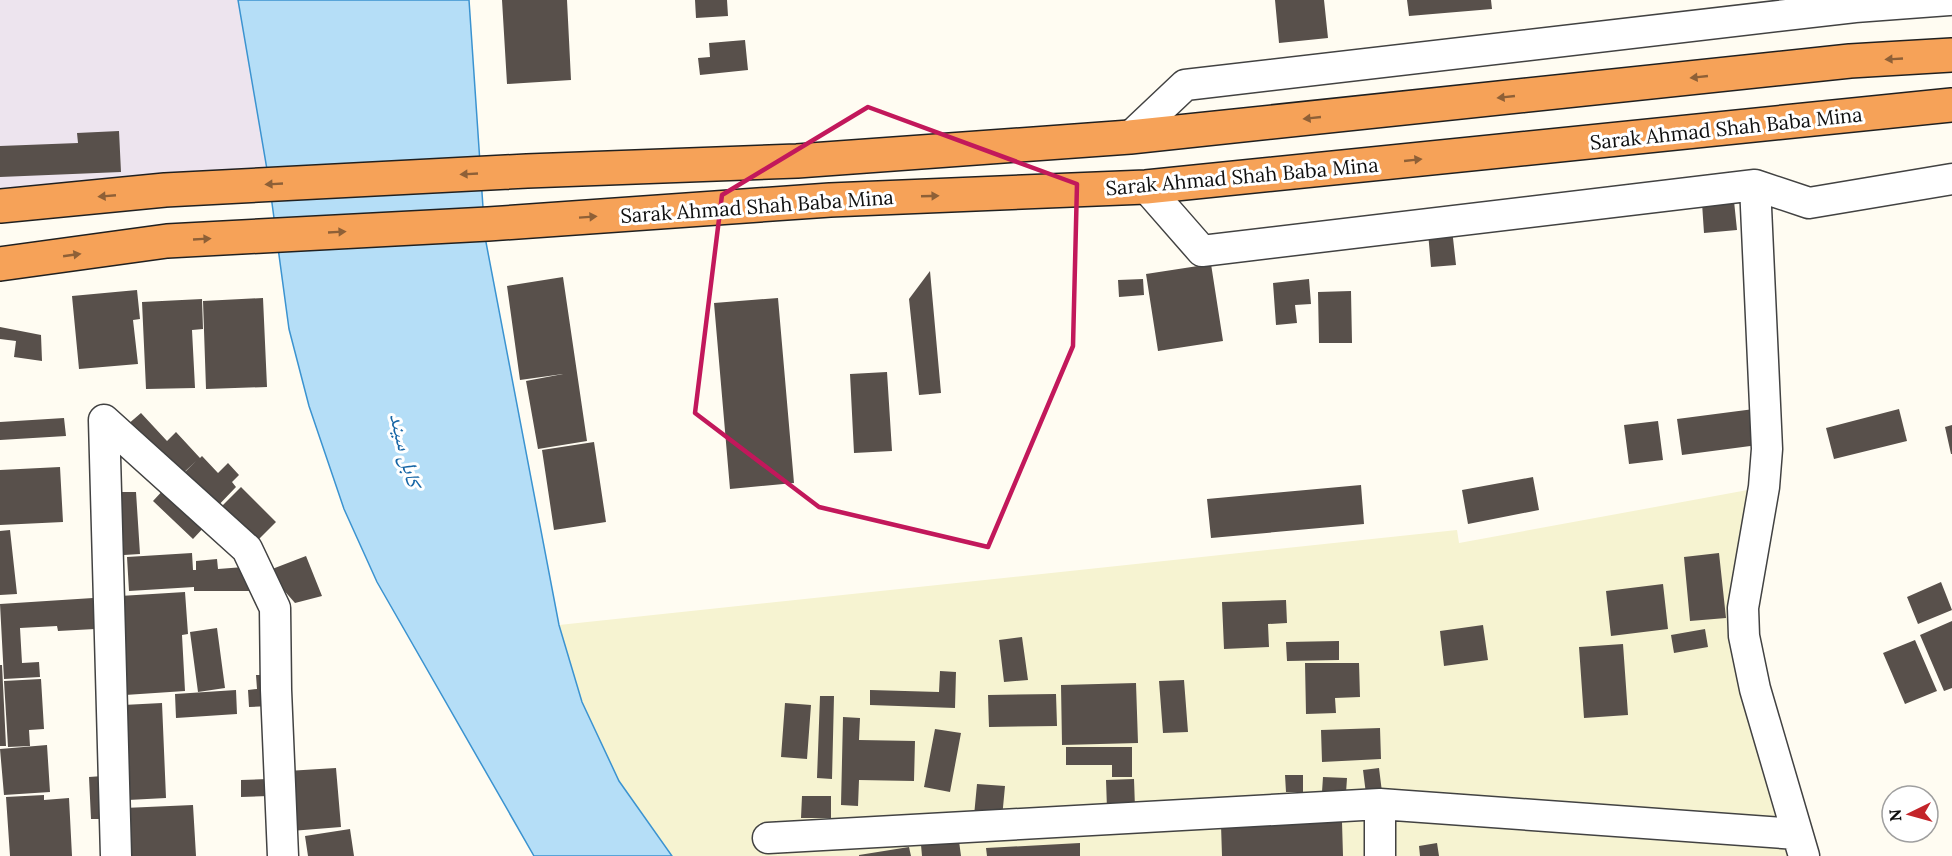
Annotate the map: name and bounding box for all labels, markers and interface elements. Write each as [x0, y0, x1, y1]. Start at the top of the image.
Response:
one-way arrow [1884, 54, 1903, 63]
one-way arrow [1690, 72, 1709, 82]
one-way arrow [1496, 92, 1515, 102]
street label: Sarak Ahmad Shah Baba Mina [1589, 101, 1863, 155]
one-way arrow [1302, 113, 1321, 122]
street label: Sarak Ahmad Shah Baba Mina [1105, 152, 1379, 200]
one-way arrow [1404, 155, 1423, 165]
one-way arrow [459, 170, 478, 179]
one-way arrow [265, 180, 284, 189]
street label: Sarak Ahmad Shah Baba Mina [620, 184, 894, 228]
one-way arrow [97, 191, 116, 200]
one-way arrow [920, 191, 939, 200]
one-way arrow [579, 212, 598, 222]
one-way arrow [328, 227, 347, 236]
one-way arrow [193, 234, 212, 244]
one-way arrow [63, 250, 82, 259]
water label: کابل سيند [384, 410, 429, 493]
north arrow [1880, 784, 1940, 844]
text: N [1885, 808, 1906, 822]

